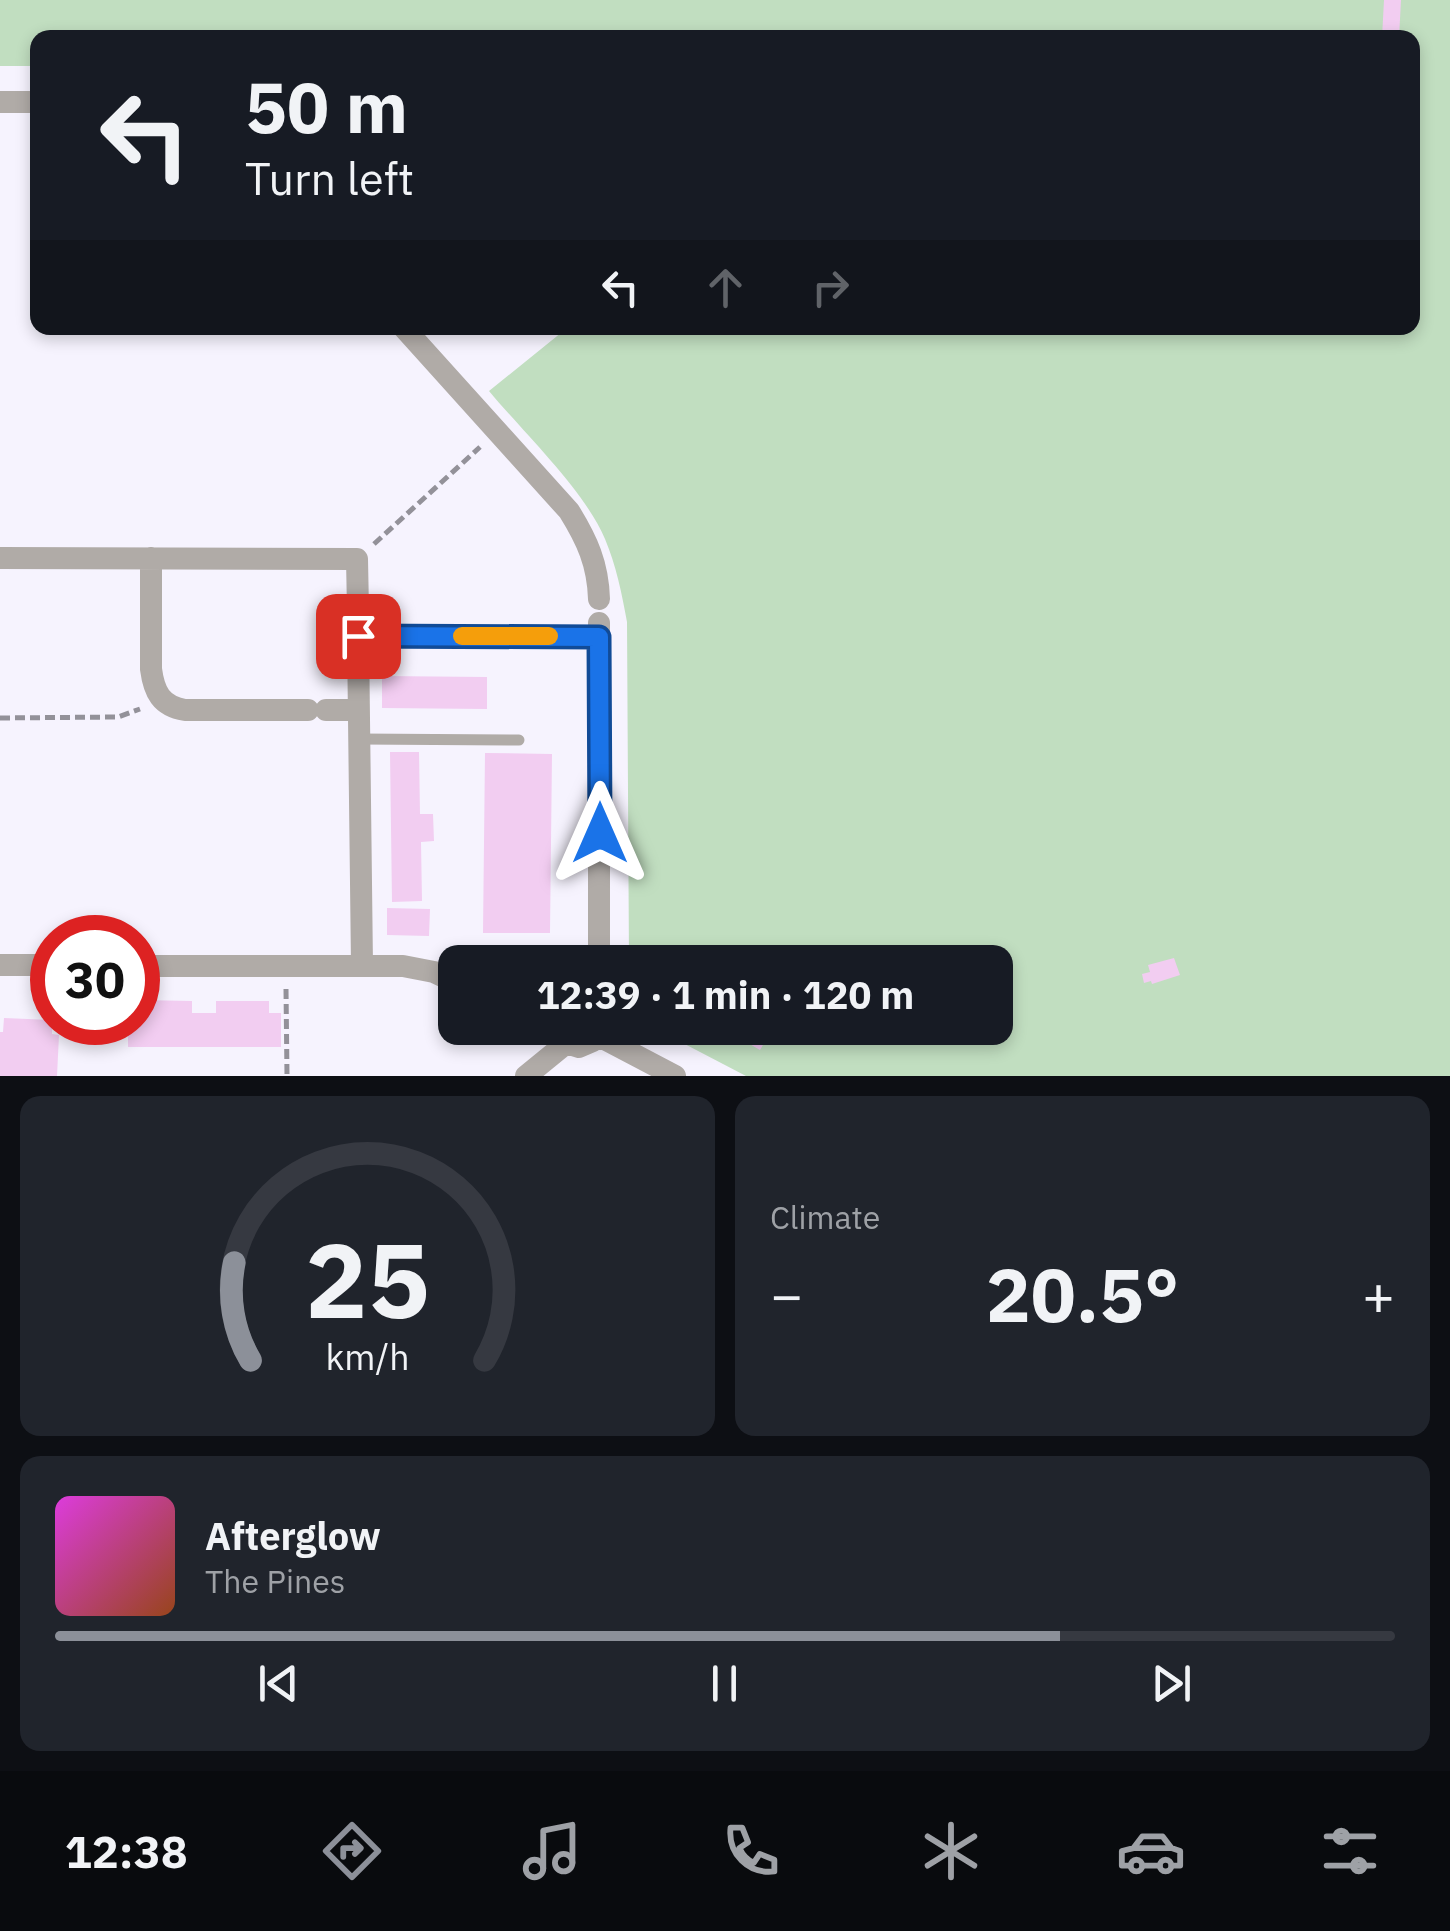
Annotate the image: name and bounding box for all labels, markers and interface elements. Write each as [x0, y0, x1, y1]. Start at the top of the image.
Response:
text: 50 m [245, 61, 408, 152]
icon: left [80, 70, 210, 200]
text: Turn left [245, 149, 414, 207]
icon: left [593, 260, 648, 315]
icon: ahead [698, 260, 753, 315]
icon: right [803, 260, 858, 315]
pin [316, 594, 401, 679]
icon: arrive [331, 609, 386, 664]
position arrow [548, 781, 652, 885]
speed limit sign: 30 [30, 915, 160, 1045]
text: 12:39 · 1 min · 120 m [537, 970, 914, 1019]
text: Climate [770, 1196, 880, 1238]
text: 25 [305, 1211, 430, 1347]
text: 20.5° [986, 1245, 1179, 1343]
text: − [770, 1259, 803, 1330]
text: + [1362, 1259, 1395, 1330]
text: km/h [325, 1333, 410, 1380]
text: Afterglow [205, 1511, 381, 1560]
text: The Pines [205, 1560, 345, 1602]
icon: previous [251, 1656, 306, 1711]
icon: pause [697, 1656, 752, 1711]
icon: next [1144, 1656, 1199, 1711]
icon: directions [317, 1816, 387, 1886]
icon: music [517, 1816, 587, 1886]
icon: phone [716, 1816, 786, 1886]
icon: climate [916, 1816, 986, 1886]
icon: car [1116, 1816, 1186, 1886]
icon: filters [1315, 1816, 1385, 1886]
text: 12:38 [65, 1822, 188, 1880]

